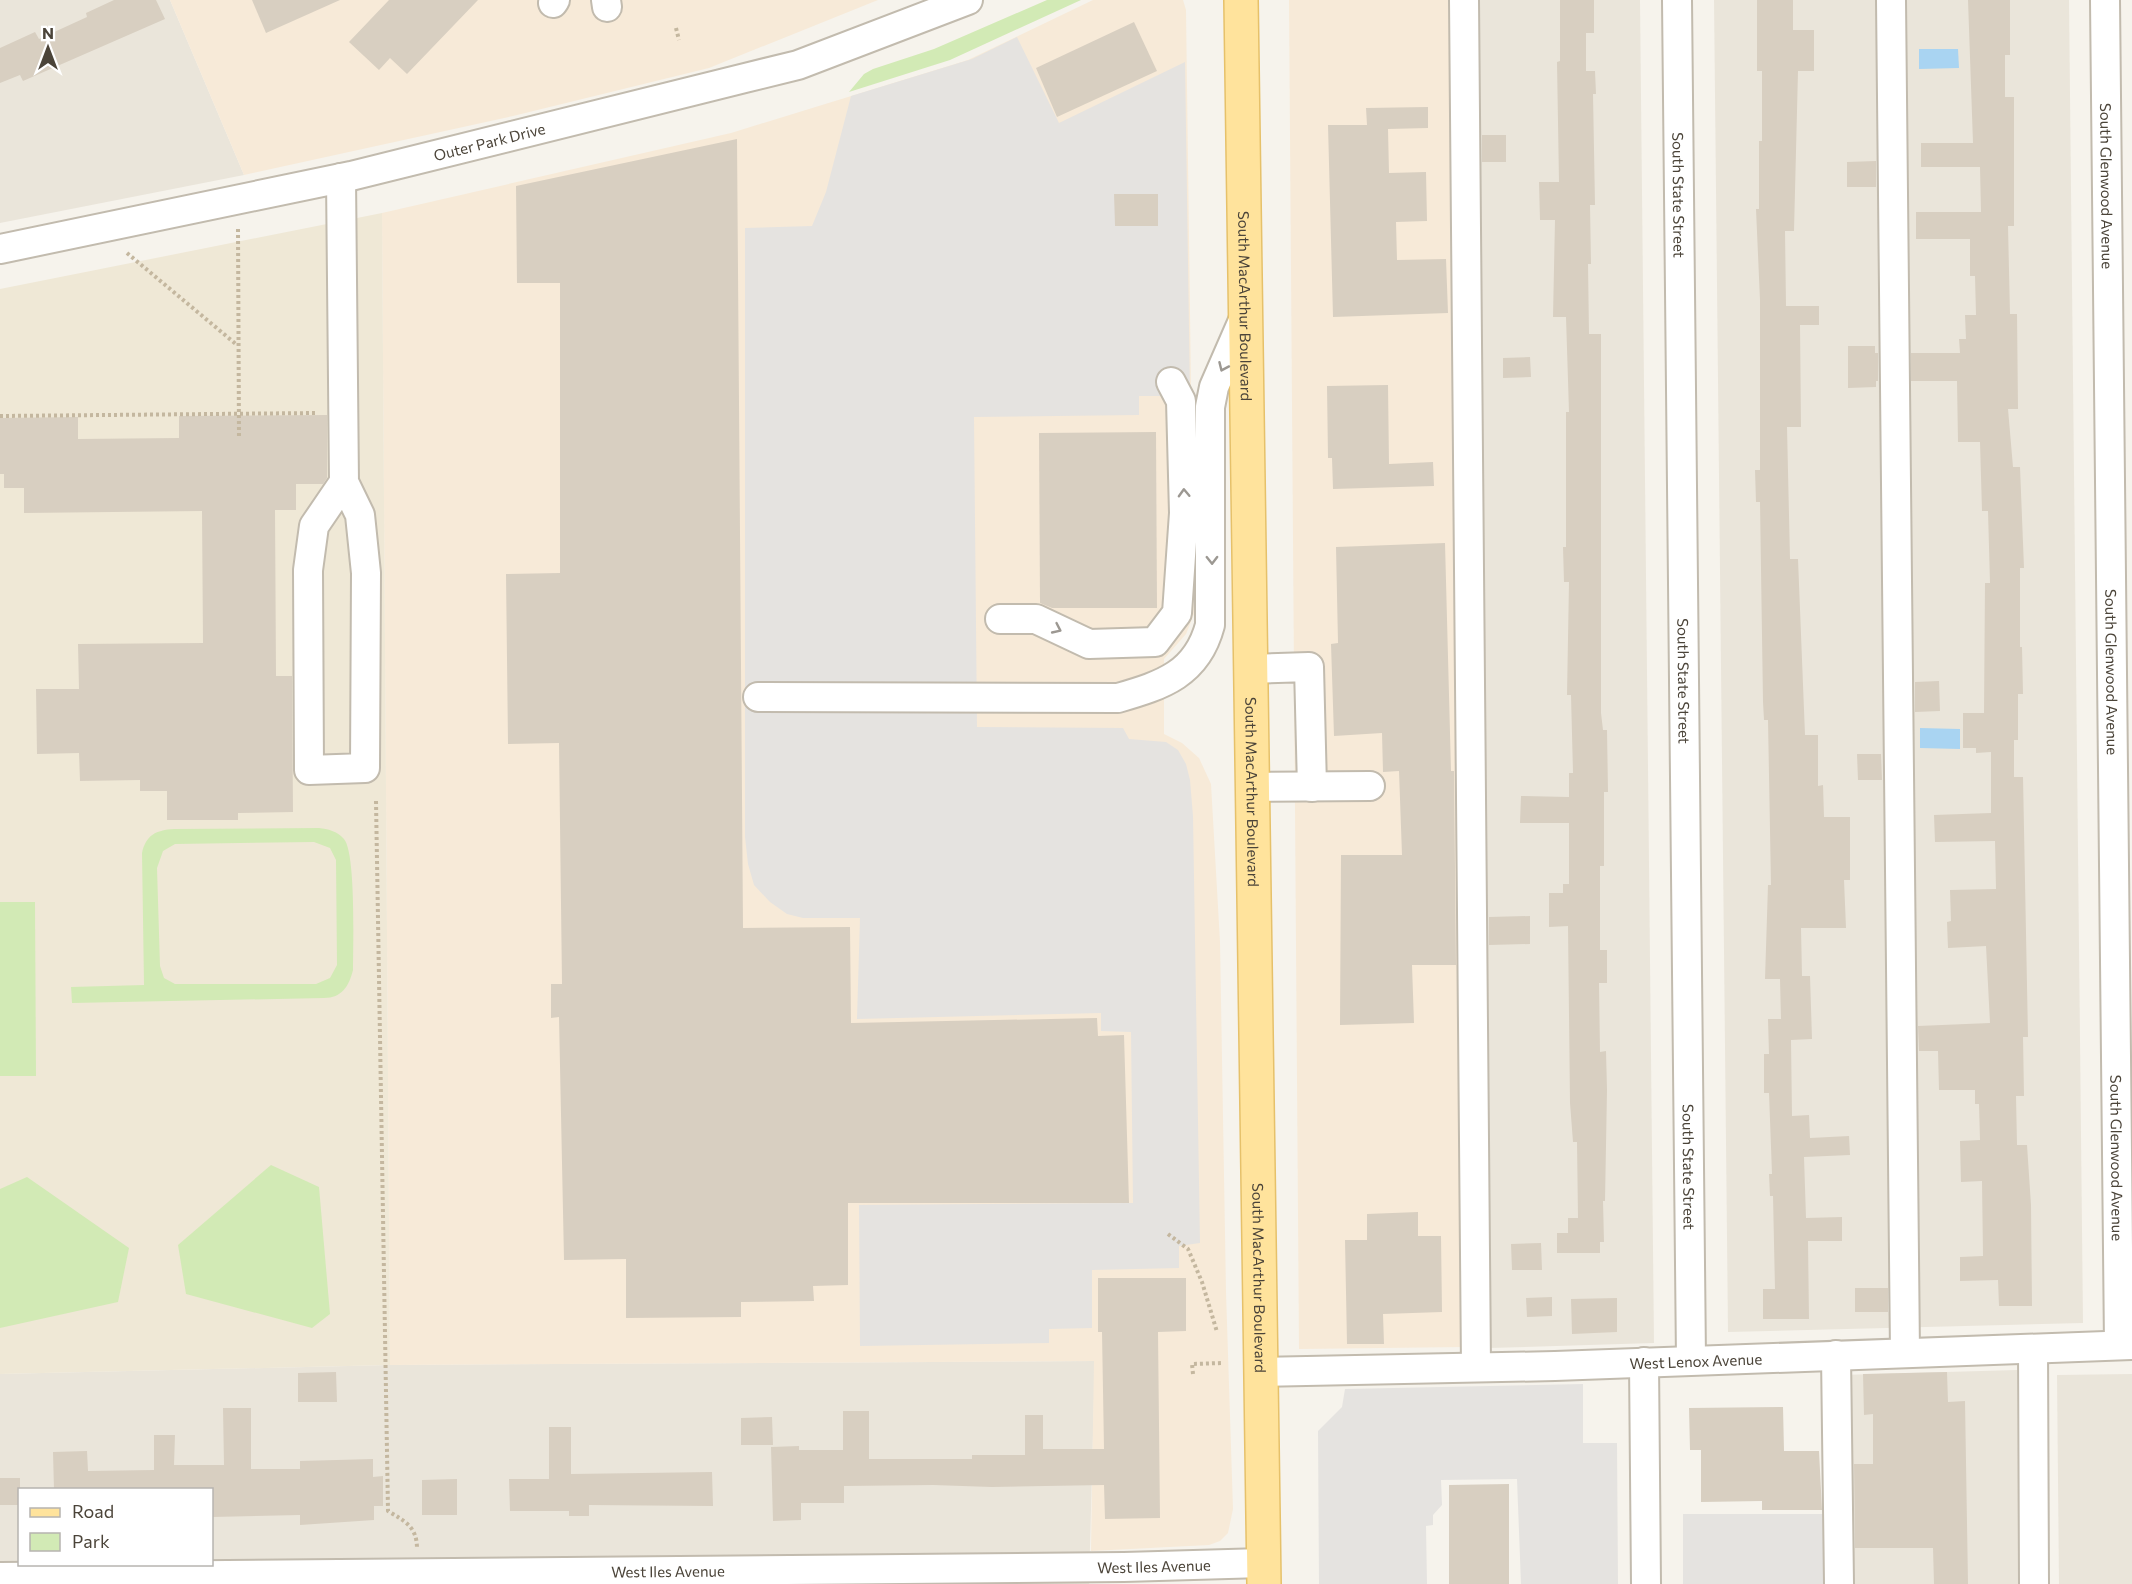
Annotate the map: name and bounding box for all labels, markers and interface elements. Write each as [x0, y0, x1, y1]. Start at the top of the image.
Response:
north arrow [18, 18, 78, 78]
text: N [42, 23, 54, 42]
street label: South Glenwood Avenue [2097, 103, 2117, 269]
street label: Outer Park Drive [432, 119, 547, 164]
street label: South State Street [1669, 132, 1689, 258]
street label: South MacArthur Boulevard [1235, 211, 1256, 401]
one-way arrow [1218, 361, 1230, 372]
one-way arrow [1177, 489, 1190, 498]
one-way arrow [1206, 556, 1218, 565]
street label: South Glenwood Avenue [2102, 589, 2122, 755]
street label: South State Street [1674, 618, 1694, 744]
one-way arrow [1050, 621, 1061, 633]
street label: South MacArthur Boulevard [1242, 697, 1263, 887]
street label: South Glenwood Avenue [2107, 1075, 2127, 1241]
street label: South State Street [1679, 1104, 1699, 1230]
street label: South MacArthur Boulevard [1249, 1183, 1270, 1373]
street label: West Lenox Avenue [1629, 1349, 1763, 1372]
legend [18, 1488, 213, 1566]
text: Road [72, 1500, 114, 1522]
text: Park [72, 1530, 110, 1552]
street label: West Iles Avenue [1097, 1556, 1211, 1576]
street label: West Iles Avenue [611, 1562, 725, 1581]

